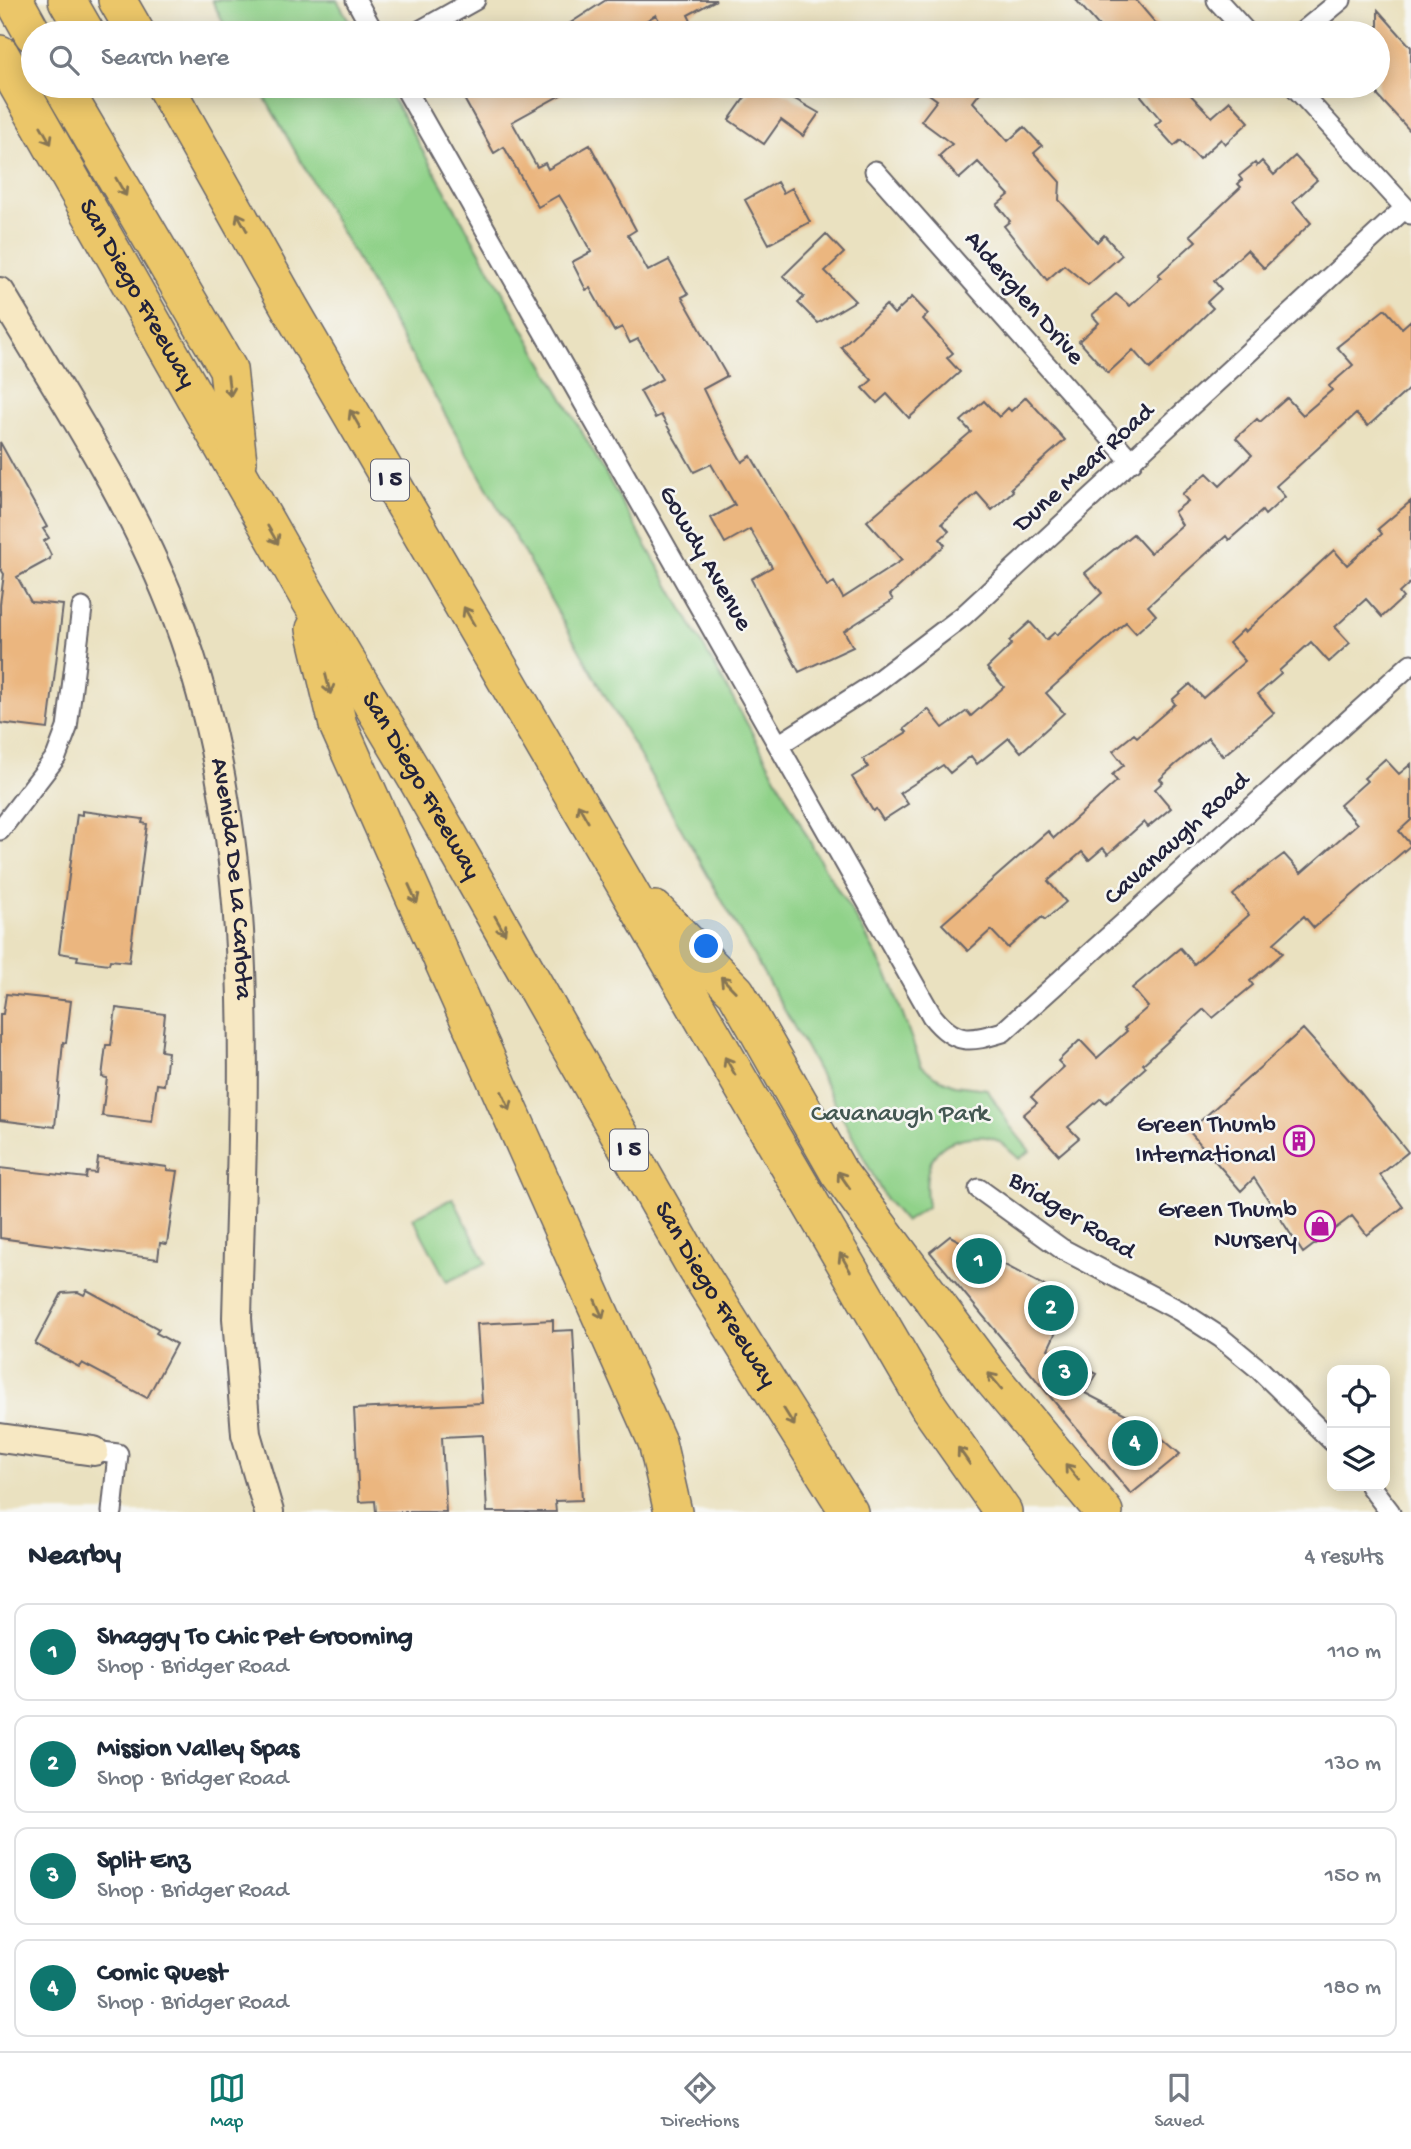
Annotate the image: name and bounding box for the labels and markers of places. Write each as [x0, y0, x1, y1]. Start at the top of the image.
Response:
place label: Green Thumb International [1135, 1111, 1276, 1172]
building icon: Green Thumb International [1282, 1124, 1316, 1158]
place label: Green Thumb Nursery [1158, 1196, 1297, 1257]
shop icon: Green Thumb Nursery [1303, 1209, 1337, 1243]
pin: 1 [956, 1235, 1002, 1287]
pin: 2 [1028, 1282, 1074, 1334]
pin: 3 [1042, 1347, 1088, 1399]
pin: 4 [1112, 1417, 1158, 1469]

